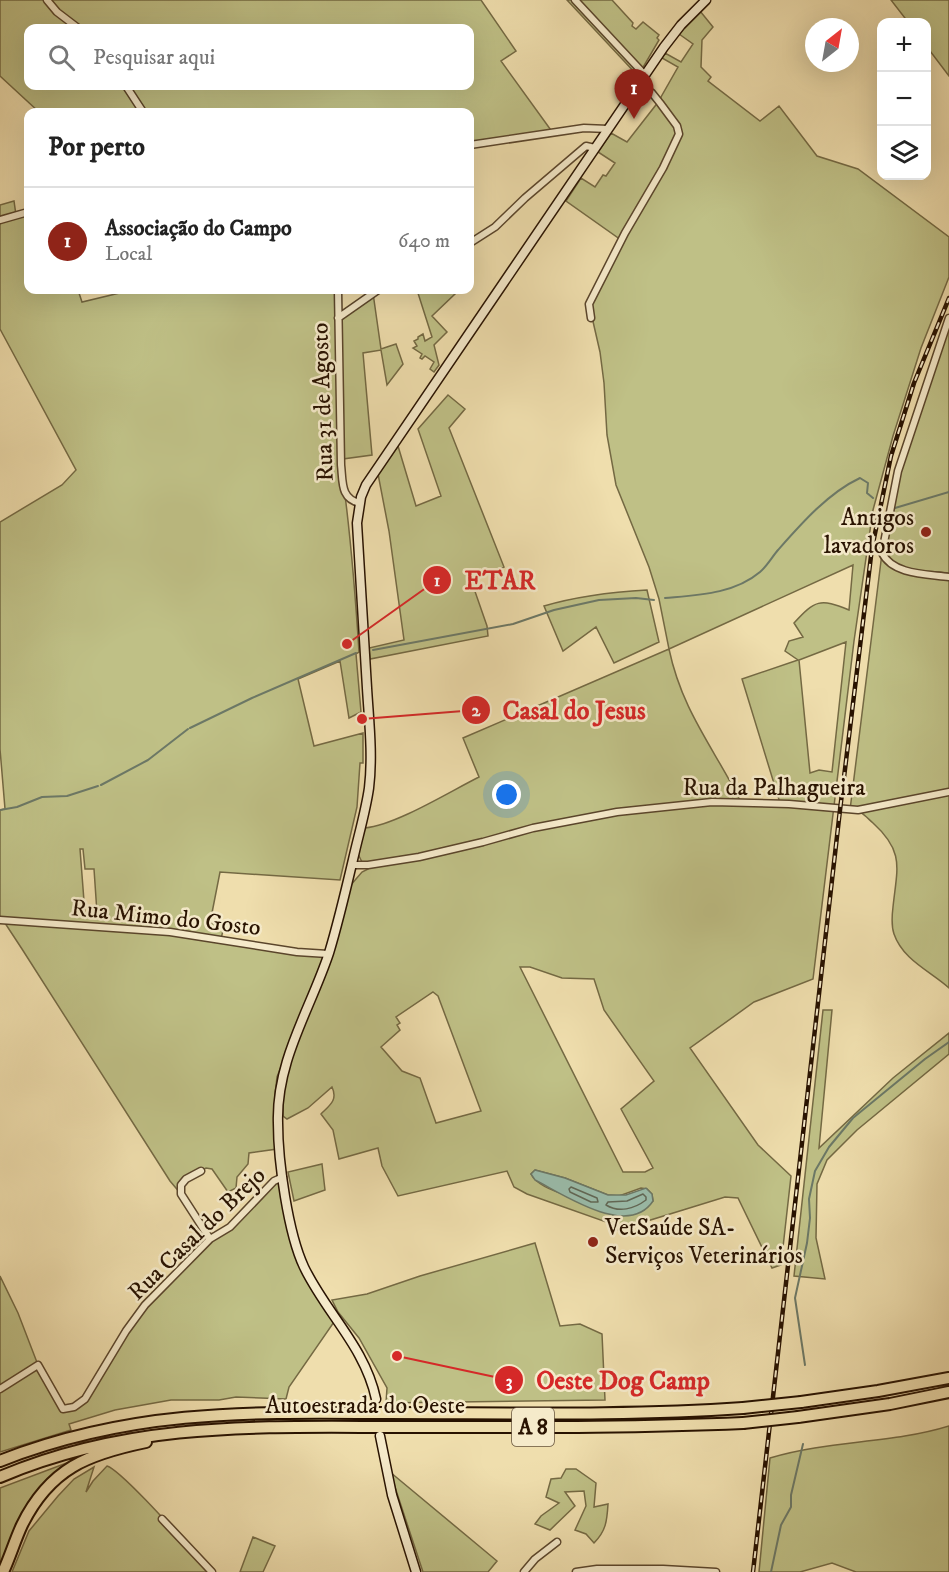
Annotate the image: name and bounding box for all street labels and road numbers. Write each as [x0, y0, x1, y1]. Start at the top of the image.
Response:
street label: Rua 31 de Agosto [305, 322, 341, 482]
street label: Rua da Palhagueira [683, 773, 866, 803]
street label: Rua Mimo do Gosto [70, 893, 262, 943]
street label: Rua Casal do Brejo [122, 1161, 272, 1307]
street label: Autoestrada do Oeste [265, 1391, 465, 1421]
road number: A 8 [512, 1408, 554, 1446]

